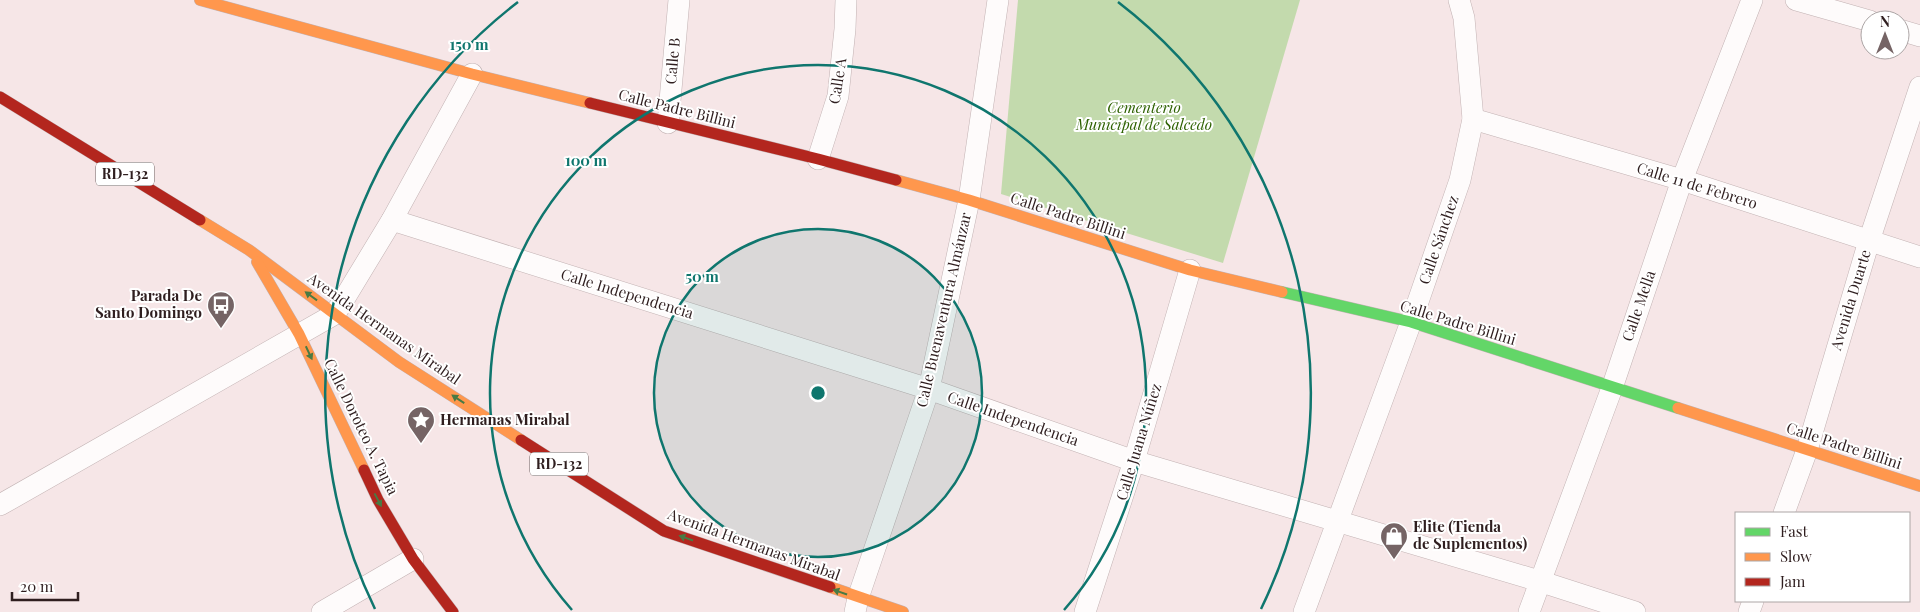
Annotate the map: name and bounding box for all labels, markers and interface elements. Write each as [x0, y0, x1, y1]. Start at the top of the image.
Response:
north arrow [1860, 10, 1910, 60]
text: N [1880, 12, 1890, 31]
text: 150 m [449, 34, 489, 54]
street label: Calle B [660, 37, 684, 85]
street label: Calle A [823, 56, 851, 105]
street label: Calle Padre Billini [617, 84, 739, 132]
park label: Cementerio Municipal de Salcedo [1075, 97, 1212, 134]
text: 100 m [565, 150, 608, 170]
street label: Calle 11 de Febrero [1635, 157, 1760, 213]
road number: RD-132 [96, 162, 154, 185]
street label: Calle Padre Billini [1008, 187, 1129, 243]
street label: Calle Sánchez [1413, 192, 1463, 287]
street label: Calle Buenaventura Almánzar [911, 210, 975, 409]
street label: Avenida Duarte [1825, 247, 1875, 353]
street label: Calle Independencia [559, 263, 696, 323]
text: 50 m [685, 266, 719, 286]
street label: Avenida Hermanas Mirabal [303, 267, 465, 389]
street label: Calle Mella [1617, 267, 1660, 344]
place label: Parada De Santo Domingo [95, 285, 202, 322]
bus stop icon: Parada De Santo Domingo [206, 290, 236, 329]
one-way arrow [304, 291, 318, 301]
street label: Calle Padre Billini [1398, 295, 1519, 349]
one-way arrow [305, 346, 313, 360]
street label: Calle Doroteo A. Tapia [320, 355, 404, 499]
street label: Calle Juana Núñez [1111, 381, 1165, 503]
centre of rings [809, 384, 827, 402]
street label: Calle Independencia [945, 386, 1082, 450]
one-way arrow [452, 395, 465, 404]
place icon: Hermanas Mirabal [406, 405, 436, 444]
place label: Hermanas Mirabal [440, 409, 570, 429]
street label: Calle Padre Billini [1784, 417, 1905, 473]
road number: RD-132 [530, 452, 588, 476]
one-way arrow [374, 493, 382, 507]
street label: Avenida Hermanas Mirabal [664, 503, 843, 585]
legend [1735, 512, 1910, 602]
place label: Elite (Tienda de Suplementos) [1413, 516, 1527, 553]
shop icon: Elite (Tienda de Suplementos) [1379, 521, 1409, 560]
text: Fast [1780, 521, 1809, 541]
one-way arrow [678, 534, 693, 542]
text: Slow [1780, 546, 1812, 566]
scale bar [12, 570, 79, 602]
text: Jam [1779, 571, 1806, 591]
text: 20 m [20, 576, 54, 596]
one-way arrow [832, 587, 847, 595]

